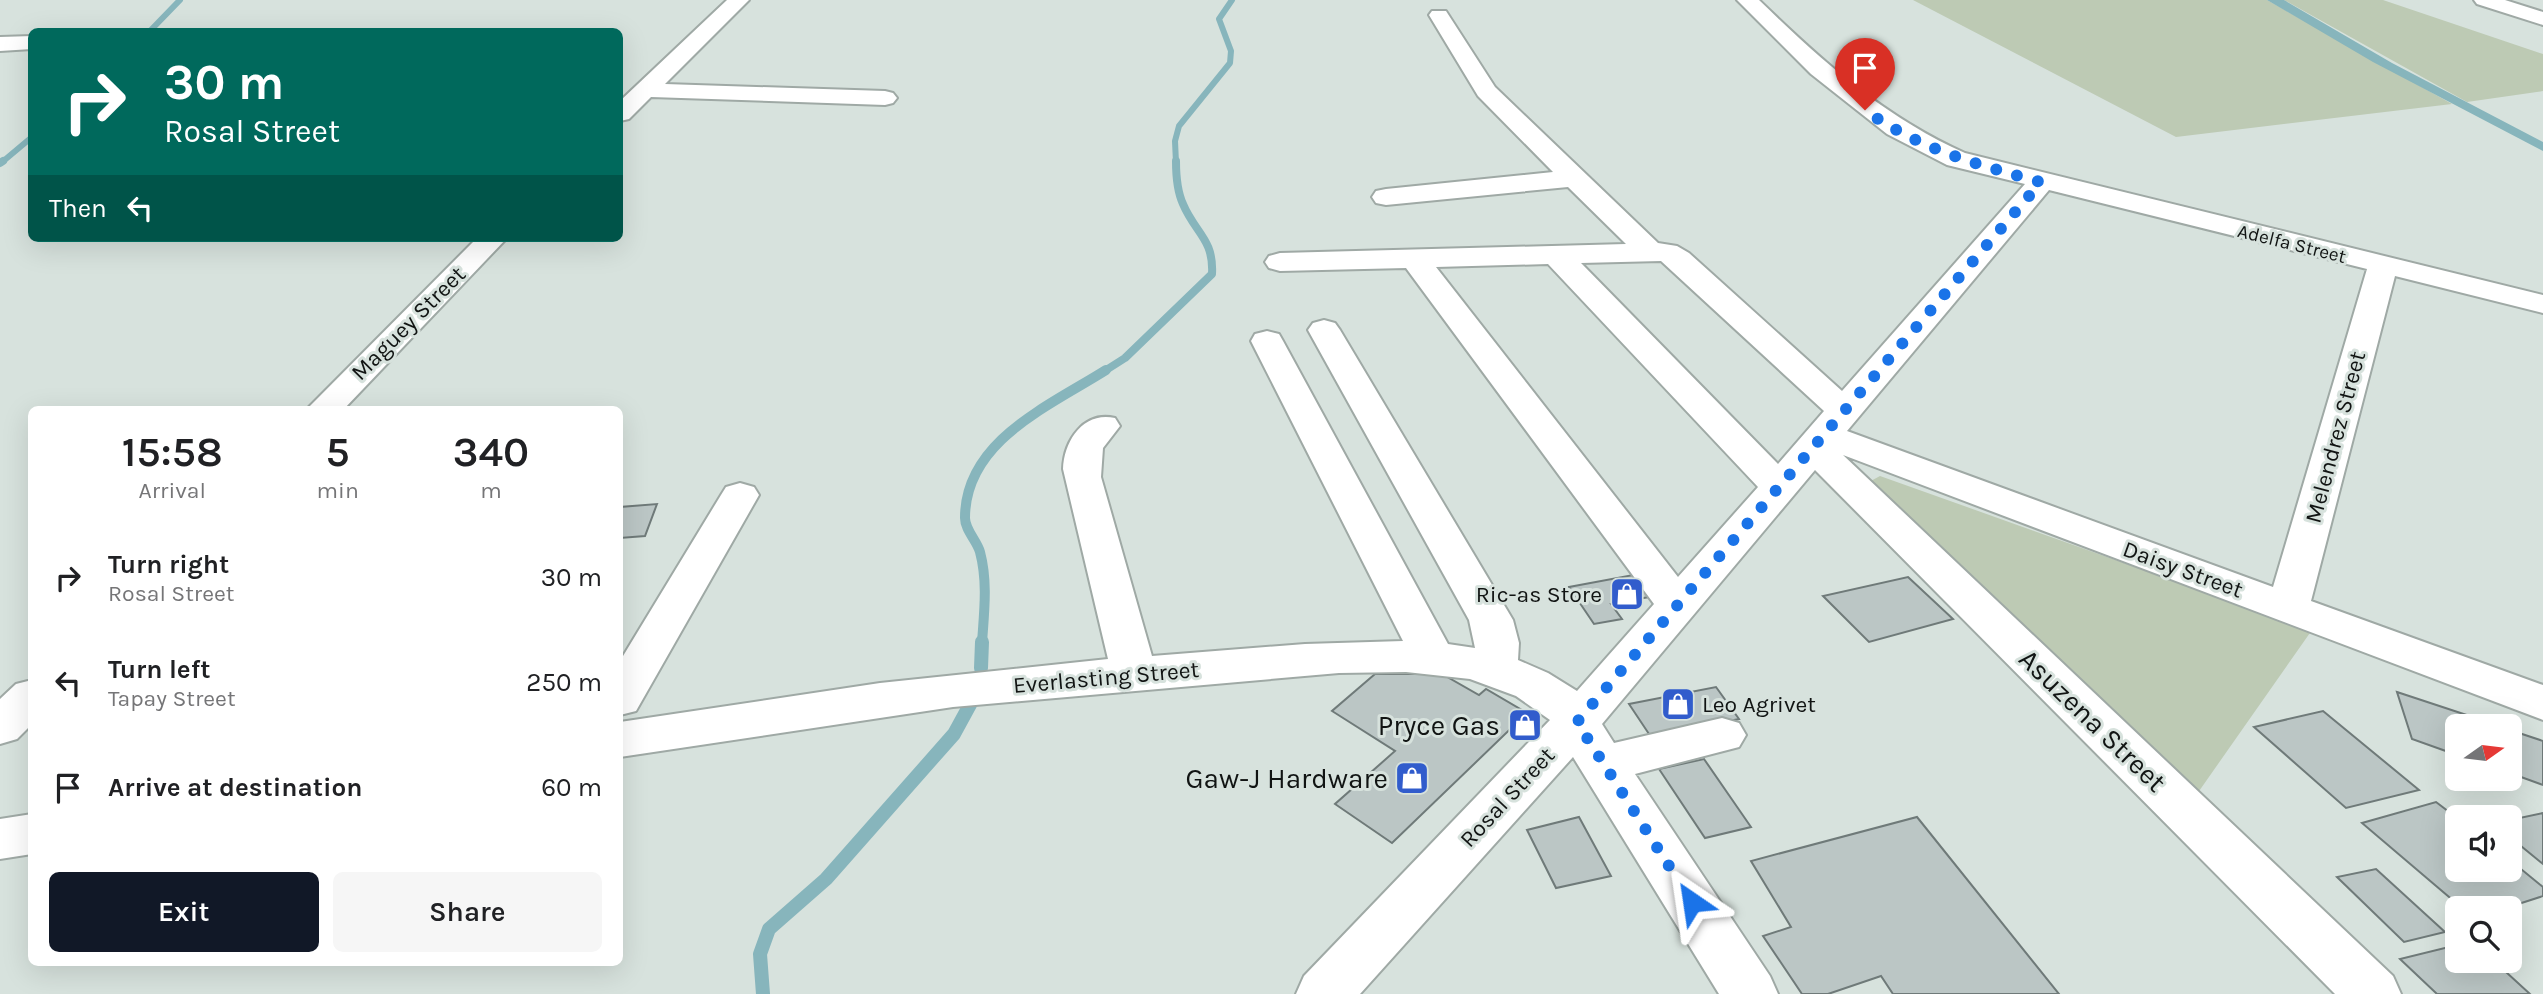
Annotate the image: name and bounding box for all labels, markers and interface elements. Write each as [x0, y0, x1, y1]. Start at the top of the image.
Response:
pin [1835, 38, 1895, 110]
icon: arrive [1846, 49, 1884, 87]
text: 30 m [164, 54, 284, 111]
icon: right [49, 56, 140, 147]
text: Rosal Street [164, 113, 340, 150]
icon: left [121, 189, 159, 227]
text: Then [49, 193, 107, 224]
street label: Adelfa Street [2235, 220, 2348, 268]
street label: Maguey Street [346, 260, 471, 386]
street label: Melendrez Street [2300, 348, 2371, 526]
text: 15:58 [122, 427, 223, 477]
text: 5 [326, 427, 350, 477]
text: 340 [453, 427, 529, 477]
text: Arrival [139, 477, 206, 504]
text: min [317, 477, 359, 504]
text: m [480, 477, 502, 504]
street label: Daisy Street [2119, 535, 2247, 604]
text: Turn right [108, 549, 229, 580]
icon: right [49, 559, 87, 597]
text: 30 m [541, 562, 602, 593]
shop icon: Ric-as Store [1608, 575, 1646, 613]
text: Rosal Street [108, 580, 234, 607]
place label: Ric-as Store [1476, 581, 1602, 608]
street label: Asuzena Street [2012, 642, 2173, 799]
text: Turn left [108, 654, 210, 685]
street label: Everlasting Street [1012, 656, 1201, 699]
icon: left [49, 664, 87, 702]
text: 250 m [526, 667, 602, 698]
text: Tapay Street [108, 685, 236, 712]
shop icon: Leo Agrivet [1659, 685, 1697, 723]
place label: Leo Agrivet [1702, 691, 1816, 718]
shop icon: Pryce Gas [1506, 706, 1544, 744]
place label: Pryce Gas [1378, 709, 1500, 742]
north arrow [2445, 714, 2522, 791]
map controls [2445, 714, 2522, 973]
street label: Rosal Street [1454, 742, 1561, 853]
shop icon: Gaw-J Hardware [1393, 759, 1431, 797]
place label: Gaw-J Hardware [1186, 762, 1388, 795]
icon: arrive [49, 769, 87, 807]
text: Arrive at destination [108, 772, 362, 803]
text: 60 m [541, 772, 602, 803]
button: sound [2445, 805, 2522, 882]
position arrow [1655, 865, 1729, 939]
button: Exit [49, 872, 319, 952]
button: Share [333, 872, 602, 952]
button: search [2445, 896, 2522, 973]

